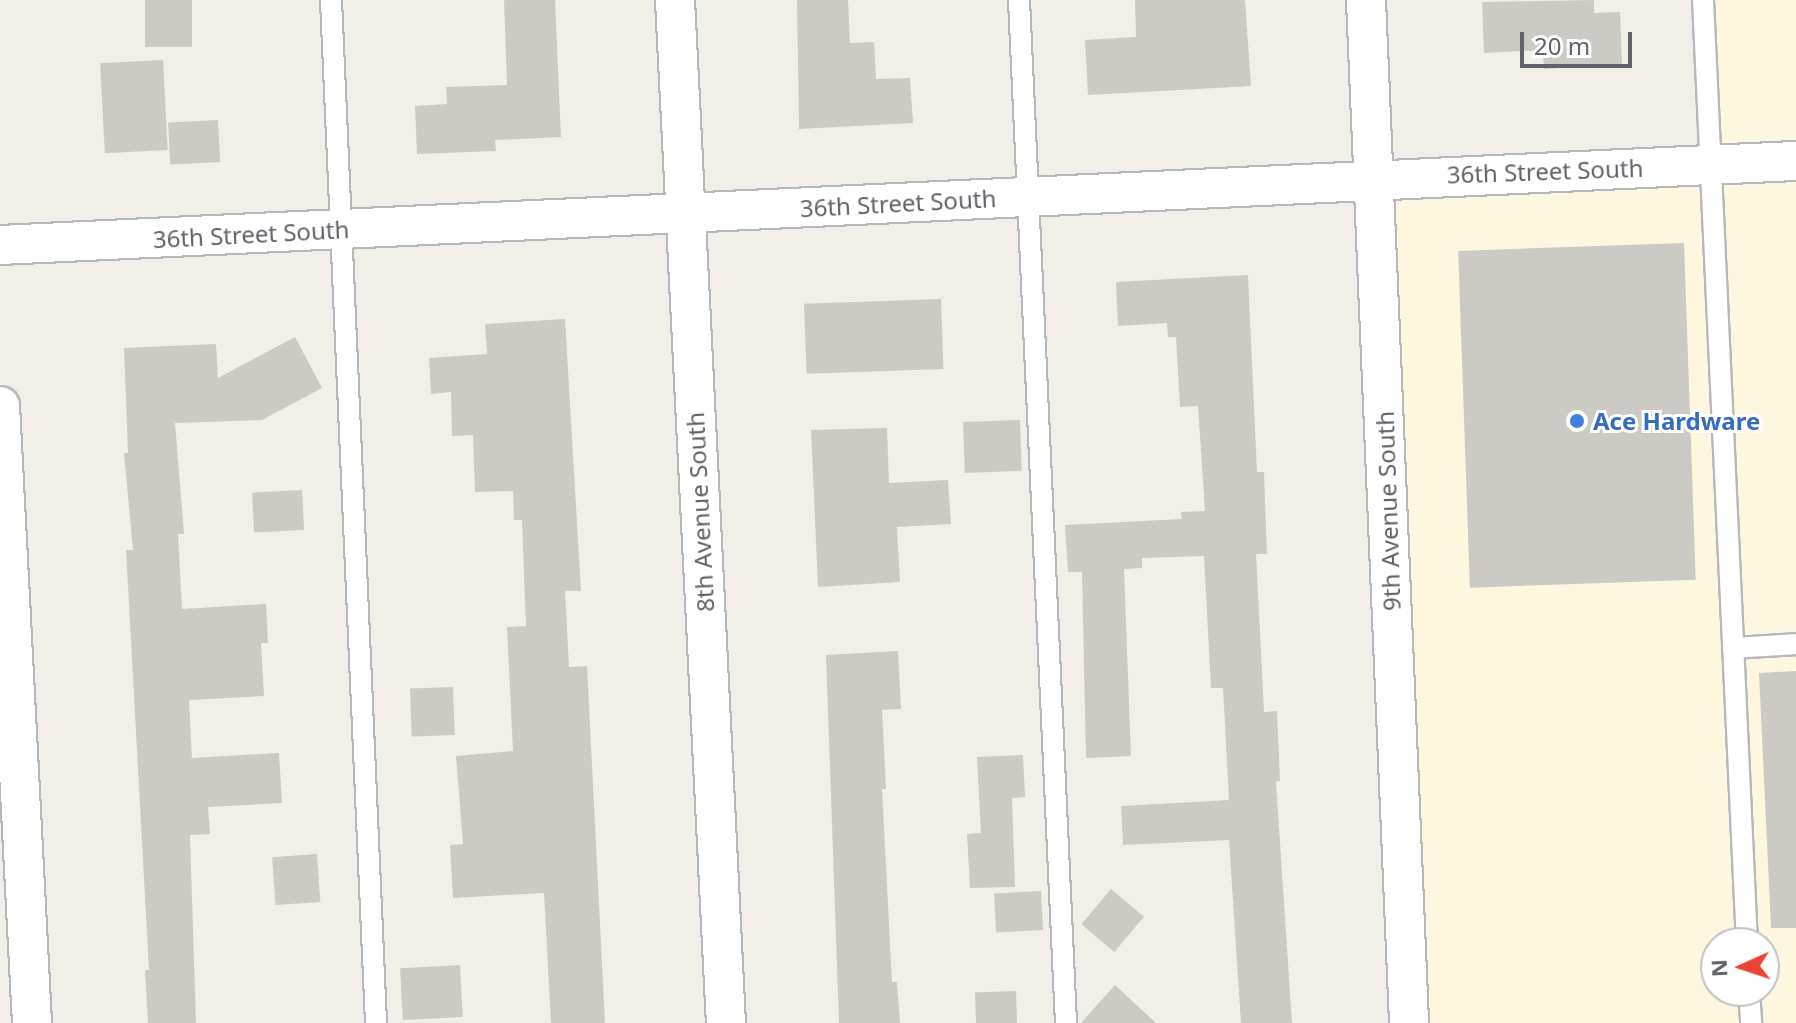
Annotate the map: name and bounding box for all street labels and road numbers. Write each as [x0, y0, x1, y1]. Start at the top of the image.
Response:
street label: 36th Street South [1446, 153, 1644, 189]
street label: 36th Street South [799, 183, 997, 223]
street label: 36th Street South [152, 214, 350, 254]
street label: 8th Avenue South [680, 411, 720, 613]
street label: 9th Avenue South [1370, 411, 1406, 611]

